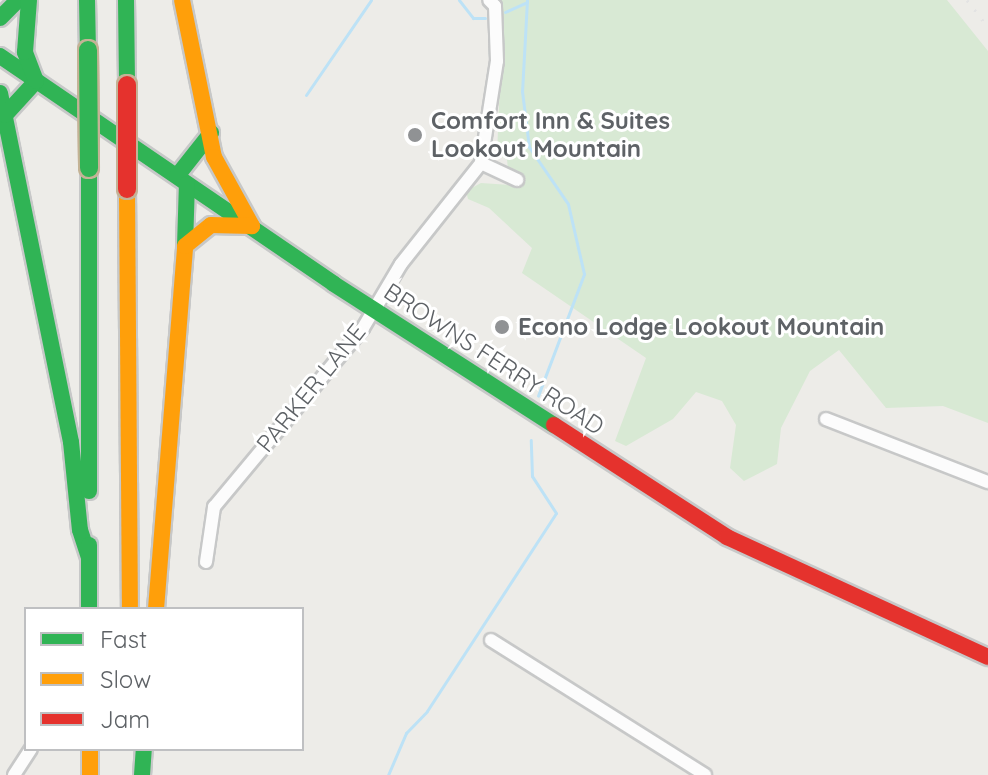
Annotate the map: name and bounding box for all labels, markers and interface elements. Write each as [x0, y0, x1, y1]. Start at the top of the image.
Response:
place label: Comfort Inn & Suites Lookout Mountain [431, 107, 670, 163]
marker: Comfort Inn & Suites Lookout Mountain [406, 126, 424, 144]
street label: BROWNS FERRY ROAD [379, 277, 609, 441]
place label: Econo Lodge Lookout Mountain [518, 313, 884, 341]
street label: PARKER LANE [250, 318, 372, 458]
marker: Econo Lodge Lookout Mountain [493, 318, 511, 336]
legend [24, 607, 304, 751]
text: Fast [100, 624, 147, 654]
text: Slow [100, 664, 151, 694]
text: Jam [100, 704, 150, 734]

